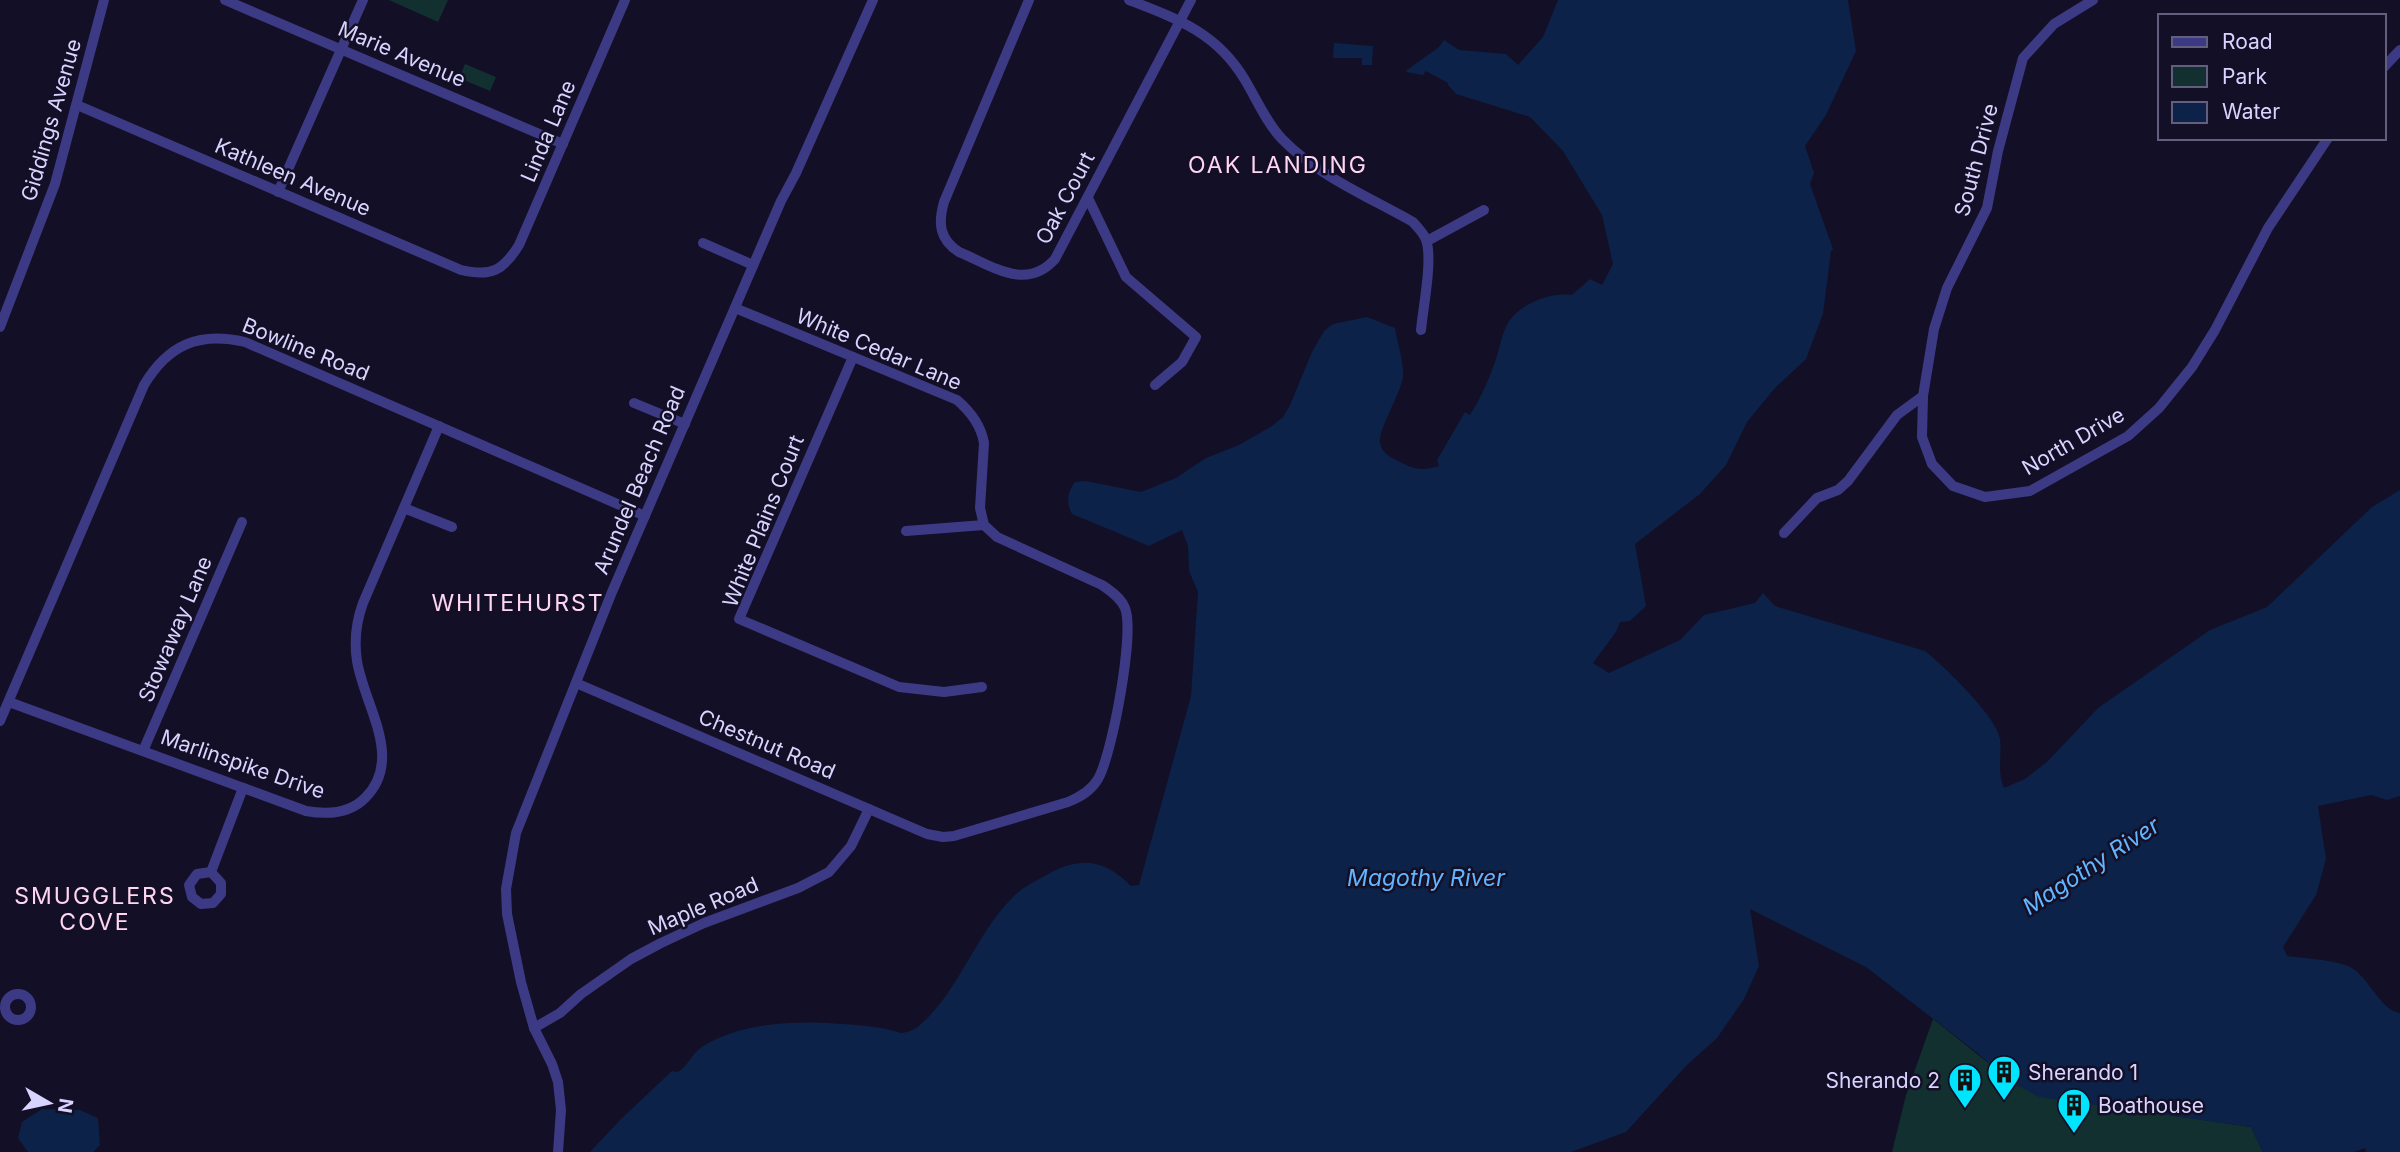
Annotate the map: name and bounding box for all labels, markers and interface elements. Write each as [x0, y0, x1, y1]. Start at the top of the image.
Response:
legend [2158, 14, 2386, 140]
street label: Marie Avenue [335, 16, 469, 92]
text: Road [2222, 29, 2273, 54]
street label: Giddings Avenue [16, 36, 86, 204]
text: Park [2222, 64, 2267, 89]
street label: Linda Lane [515, 76, 581, 186]
text: Water [2222, 99, 2280, 124]
street label: South Drive [1949, 101, 2003, 219]
street label: Kathleen Avenue [211, 133, 375, 221]
street label: Oak Court [1030, 148, 1100, 248]
district label: OAK LANDING [1188, 151, 1368, 179]
street label: White Cedar Lane [792, 303, 966, 395]
street label: Bowline Road [239, 312, 373, 386]
street label: Arundel Beach Road [588, 382, 690, 578]
street label: North Drive [2017, 402, 2129, 480]
street label: White Plains Court [717, 431, 809, 611]
street label: Stowaway Lane [133, 552, 217, 706]
district label: WHITEHURST [431, 589, 605, 617]
street label: Chestnut Road [695, 704, 839, 784]
street label: Marlinspike Drive [158, 724, 328, 804]
water label: Magothy River [2017, 811, 2166, 921]
water label: Magothy River [1347, 864, 1506, 892]
street label: Maple Road [644, 872, 762, 940]
district label: SMUGGLERS COVE [14, 882, 176, 936]
building icon: Sherando 1 [1985, 1053, 2023, 1102]
place label: Sherando 1 [2028, 1060, 2138, 1085]
building icon: Sherando 2 [1946, 1061, 1984, 1110]
north arrow [14, 1068, 84, 1138]
place label: Sherando 2 [1826, 1068, 1940, 1093]
building icon: Boathouse [2055, 1086, 2093, 1135]
place label: Boathouse [2098, 1093, 2204, 1118]
text: N [53, 1097, 78, 1115]

